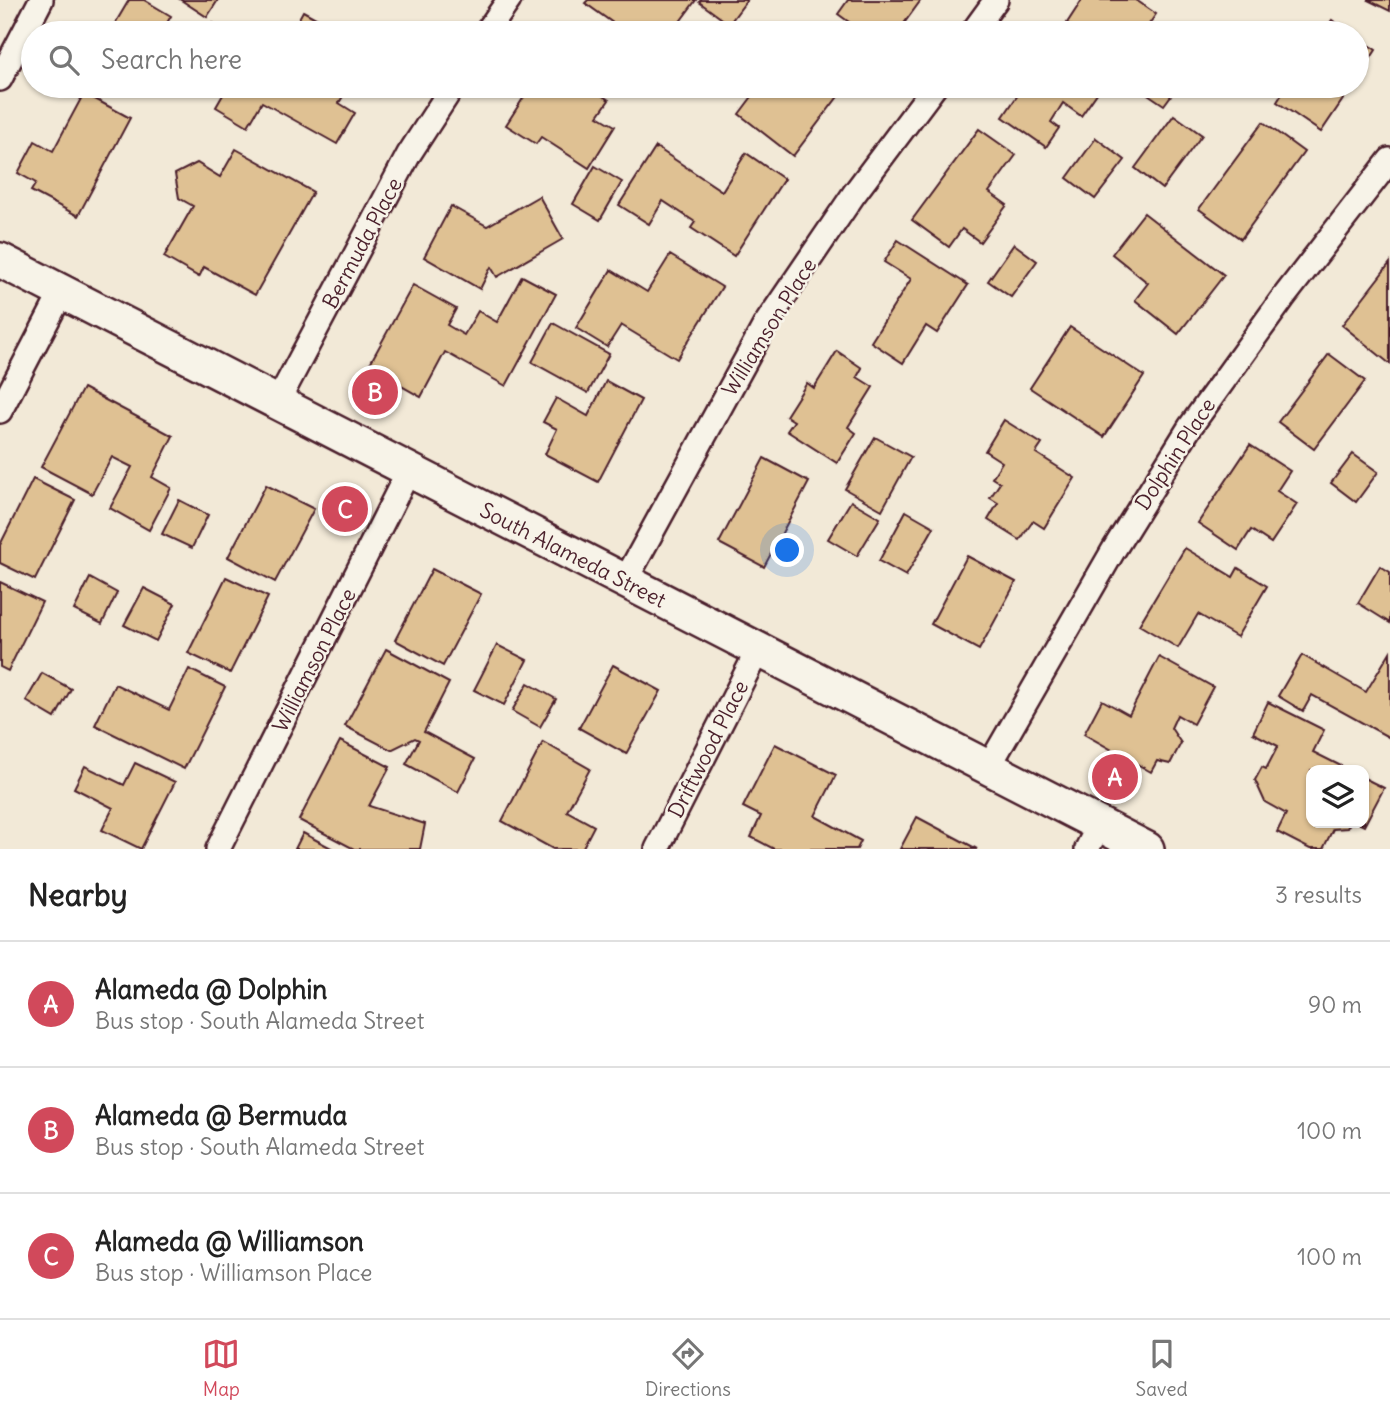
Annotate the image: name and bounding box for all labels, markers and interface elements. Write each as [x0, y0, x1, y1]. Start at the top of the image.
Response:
search box [21, 21, 1369, 98]
icon: search [45, 41, 83, 79]
text: Search here [101, 43, 242, 76]
street label: Bermuda Place [316, 173, 408, 313]
street label: Williamson Place [716, 253, 822, 401]
pin: B [352, 366, 398, 418]
street label: Dolphin Place [1129, 393, 1221, 515]
pin: C [322, 483, 368, 535]
street label: South Alameda Street [475, 496, 671, 614]
your location [770, 533, 804, 567]
street label: Williamson Place [266, 584, 362, 736]
street label: Driftwood Place [662, 676, 754, 822]
pin: A [1092, 751, 1138, 803]
map controls [1306, 765, 1369, 828]
button: layers [1306, 765, 1369, 828]
text: Nearby [28, 876, 128, 914]
text: 3 results [1275, 880, 1362, 909]
text: Alameda @ Dolphin [95, 973, 327, 1006]
text: A [44, 990, 58, 1019]
text: 90 m [1308, 990, 1362, 1019]
text: Bus stop · South Alameda Street [95, 1006, 425, 1035]
text: Alameda @ Bermuda [95, 1099, 347, 1132]
text: B [43, 1116, 59, 1145]
text: 100 m [1297, 1116, 1362, 1145]
text: Bus stop · South Alameda Street [95, 1132, 425, 1161]
text: Alameda @ Williamson [95, 1225, 364, 1258]
text: C [43, 1242, 59, 1271]
text: 100 m [1297, 1242, 1362, 1271]
text: Bus stop · Williamson Place [95, 1258, 372, 1287]
tab: Map [202, 1335, 240, 1401]
tab: Directions [645, 1335, 731, 1401]
tab: Saved [1136, 1335, 1188, 1401]

